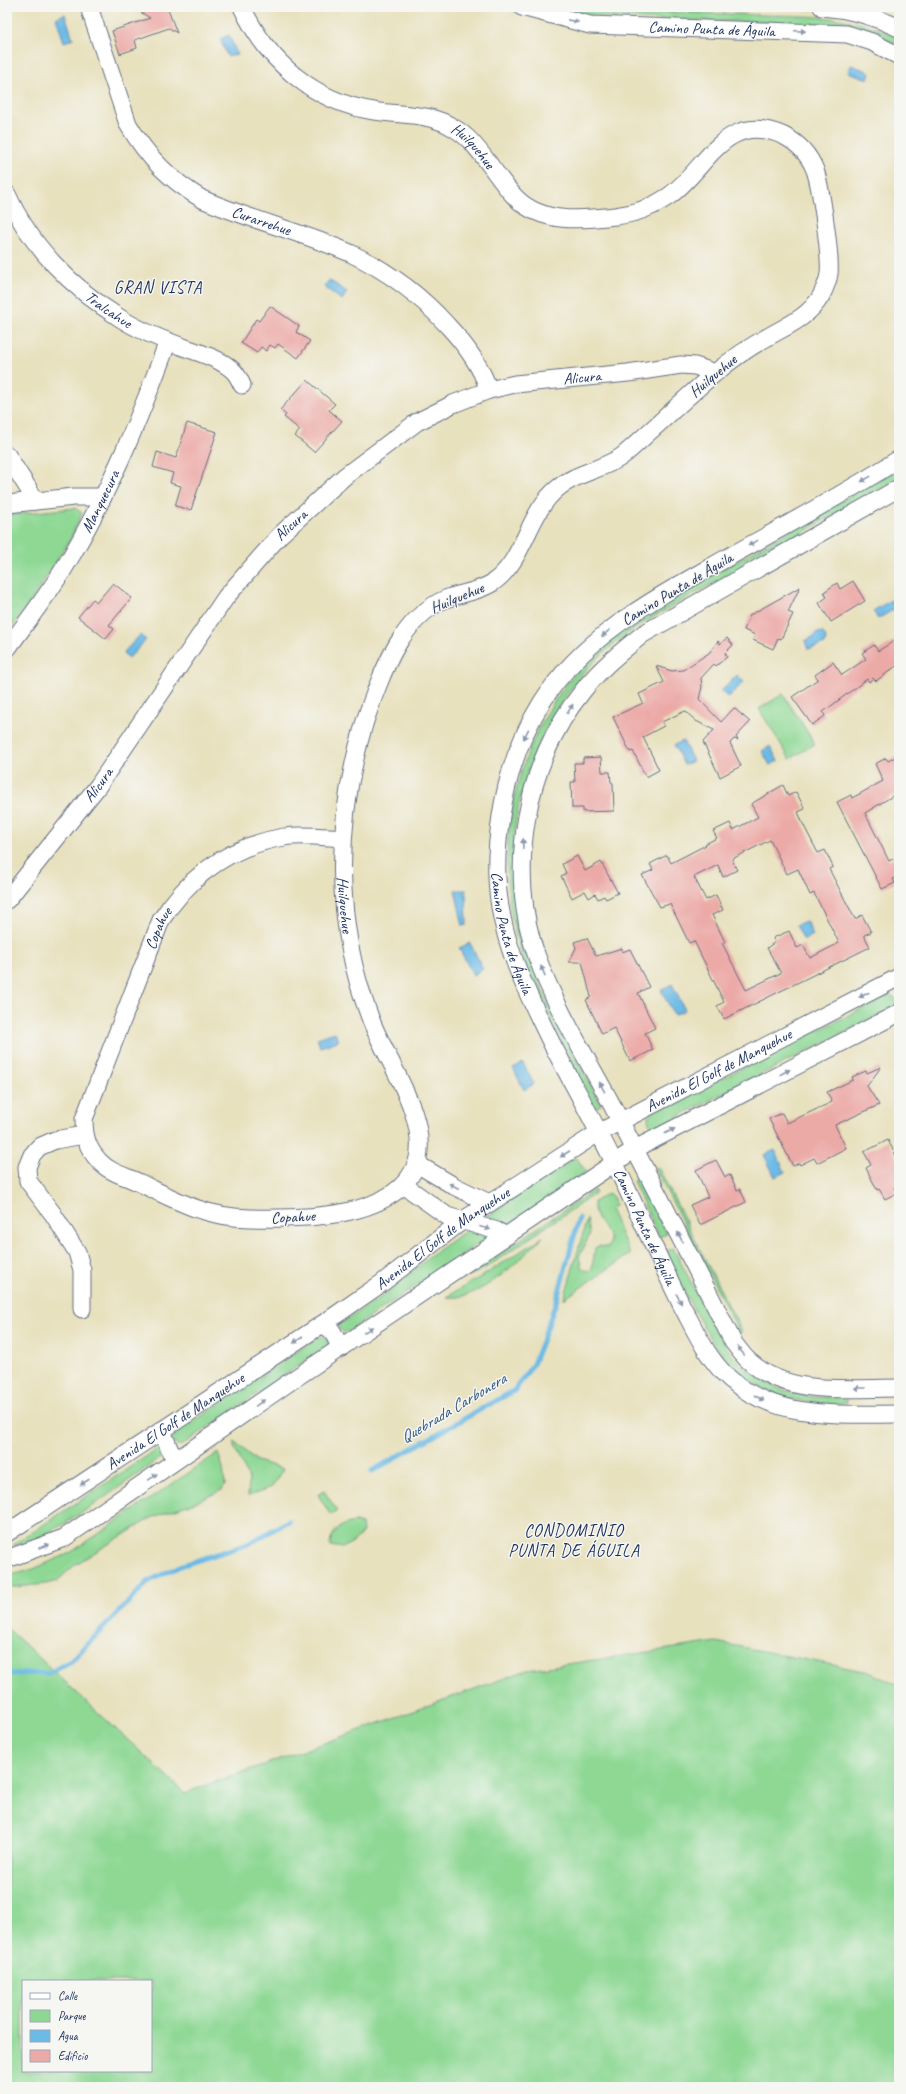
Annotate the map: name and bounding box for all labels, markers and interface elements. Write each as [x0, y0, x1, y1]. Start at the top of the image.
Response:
street label: Camino Punta de Águila [648, 17, 776, 42]
one-way arrow [566, 19, 579, 25]
one-way arrow [794, 28, 806, 35]
street label: Huilquehue [447, 119, 500, 174]
street label: Curarrehue [229, 202, 295, 241]
district label: GRAN VISTA [114, 277, 203, 298]
street label: Tralcahue [81, 287, 137, 334]
street label: Huilquehue [685, 349, 742, 402]
street label: Alicura [562, 366, 603, 389]
street label: Manquecura [76, 466, 125, 536]
one-way arrow [860, 476, 872, 483]
street label: Alicura [270, 504, 313, 545]
one-way arrow [747, 540, 759, 547]
street label: Camino Punta de Águila [618, 547, 737, 630]
street label: Huilquehue [427, 577, 488, 618]
one-way arrow [601, 629, 612, 638]
one-way arrow [566, 704, 574, 715]
one-way arrow [522, 728, 529, 739]
street label: Alicura [79, 763, 118, 806]
one-way arrow [520, 838, 527, 850]
street label: Camino Punta de Águila [487, 872, 538, 999]
street label: Huilquehue [333, 877, 358, 936]
street label: Copahue [141, 902, 178, 952]
one-way arrow [540, 965, 547, 977]
one-way arrow [859, 992, 870, 999]
street label: Avenida El Golf de Manquehue [643, 1024, 797, 1116]
one-way arrow [780, 1068, 791, 1075]
one-way arrow [599, 1081, 606, 1093]
one-way arrow [664, 1128, 676, 1135]
one-way arrow [560, 1150, 570, 1158]
street label: Camino Punta de Águila [609, 1165, 681, 1290]
street label: Avenida El Golf de Manquehue [372, 1182, 515, 1294]
one-way arrow [448, 1183, 460, 1189]
street label: Copahue [270, 1206, 317, 1228]
one-way arrow [478, 1225, 491, 1231]
one-way arrow [677, 1231, 683, 1242]
one-way arrow [676, 1293, 682, 1305]
one-way arrow [362, 1326, 373, 1334]
one-way arrow [292, 1337, 304, 1344]
one-way arrow [736, 1346, 745, 1357]
street label: Avenida El Golf de Manquehue [103, 1367, 250, 1474]
water label: Quebrada Carbonera [396, 1367, 512, 1448]
one-way arrow [853, 1385, 866, 1391]
one-way arrow [753, 1395, 765, 1401]
one-way arrow [255, 1399, 266, 1407]
one-way arrow [148, 1473, 158, 1481]
one-way arrow [79, 1478, 90, 1485]
district label: CONDOMINIO PUNTA DE ÁGUILA [508, 1520, 640, 1561]
one-way arrow [38, 1543, 50, 1549]
legend [22, 1980, 152, 2072]
text: Calle [58, 1988, 78, 2004]
text: Parque [58, 2008, 87, 2024]
text: Agua [58, 2028, 79, 2044]
text: Edificio [58, 2048, 88, 2064]

